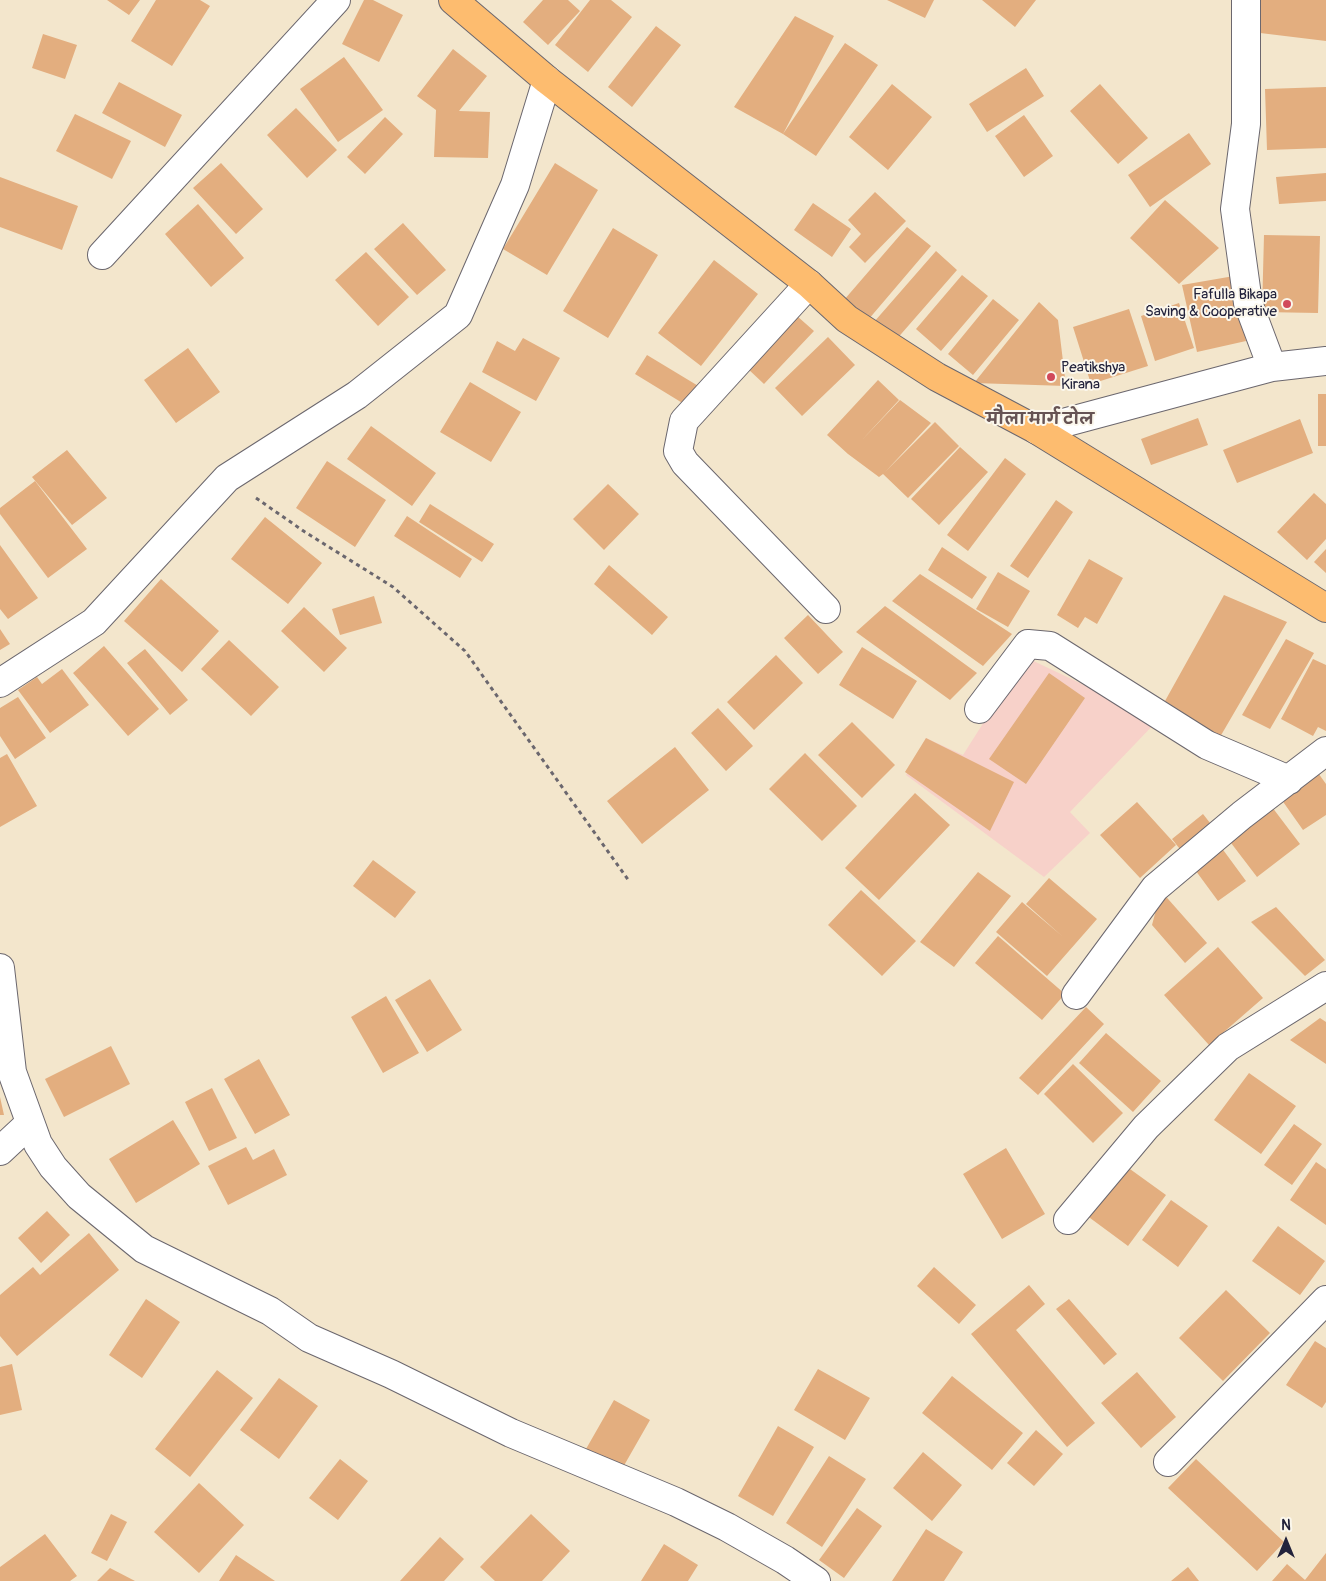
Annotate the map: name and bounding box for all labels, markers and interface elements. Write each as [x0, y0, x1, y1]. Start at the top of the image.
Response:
place label: Fafulla Bikapa Saving & Cooperative [1145, 286, 1277, 321]
marker: Fafulla Bikapa Saving & Cooperative [1281, 298, 1293, 310]
place label: Peatikshya Kirana [1061, 359, 1125, 394]
marker: Peatikshya Kirana [1045, 371, 1057, 383]
district label: मौला मार्ग टोल [986, 410, 1094, 430]
north arrow [1261, 1516, 1311, 1566]
text: N [1281, 1517, 1291, 1534]

